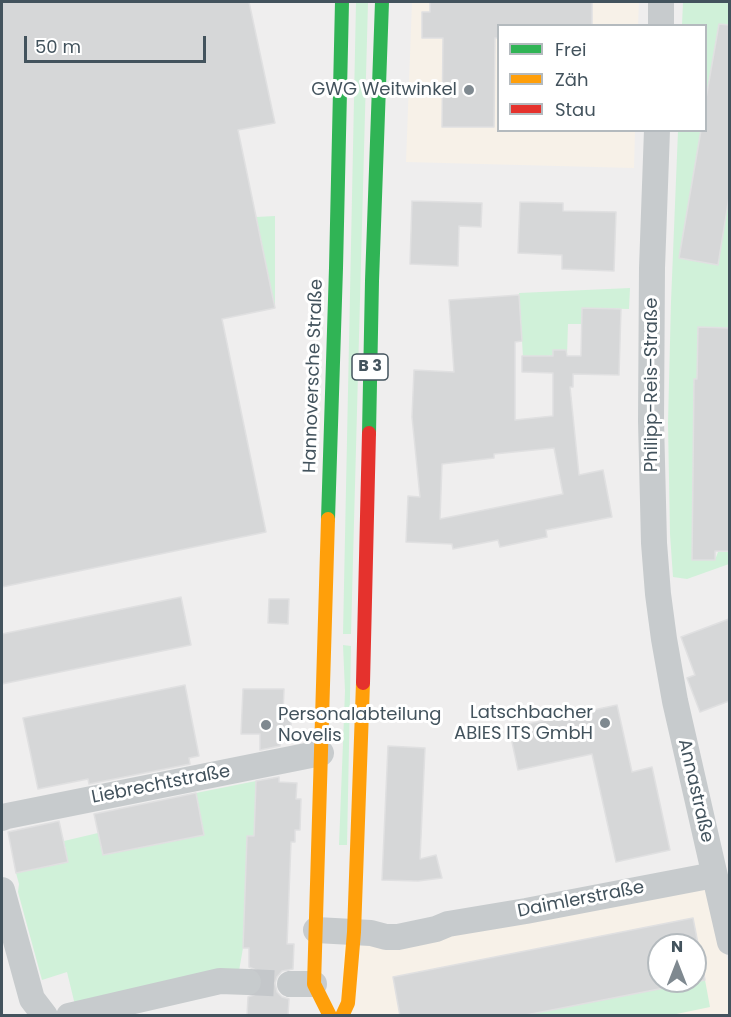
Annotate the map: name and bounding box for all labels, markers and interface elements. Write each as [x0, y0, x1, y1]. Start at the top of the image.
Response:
scale bar [27, 24, 208, 62]
legend [497, 24, 707, 132]
text: 50 m [35, 34, 81, 59]
text: Frei [555, 37, 586, 62]
text: Zäh [555, 67, 588, 92]
place label: GWG Weitwinkel [311, 79, 457, 101]
marker: GWG Weitwinkel [462, 83, 476, 97]
text: Stau [555, 97, 596, 122]
street label: Hannoversche Straße [300, 278, 328, 474]
street label: Philipp-Reis-Straße [641, 298, 663, 472]
road number: B 3 [352, 354, 388, 380]
place label: Latschbacher ABIES ITS GmbH [454, 702, 593, 744]
place label: Personalabteilung Novelis [278, 704, 441, 746]
marker: Latschbacher ABIES ITS GmbH [598, 716, 612, 730]
marker: Personalabteilung Novelis [259, 718, 273, 732]
street label: Annastraße [673, 737, 717, 845]
street label: Liebrechtstraße [90, 761, 232, 809]
street label: Daimlerstraße [516, 877, 646, 923]
north arrow [647, 933, 707, 993]
text: N [671, 935, 683, 958]

